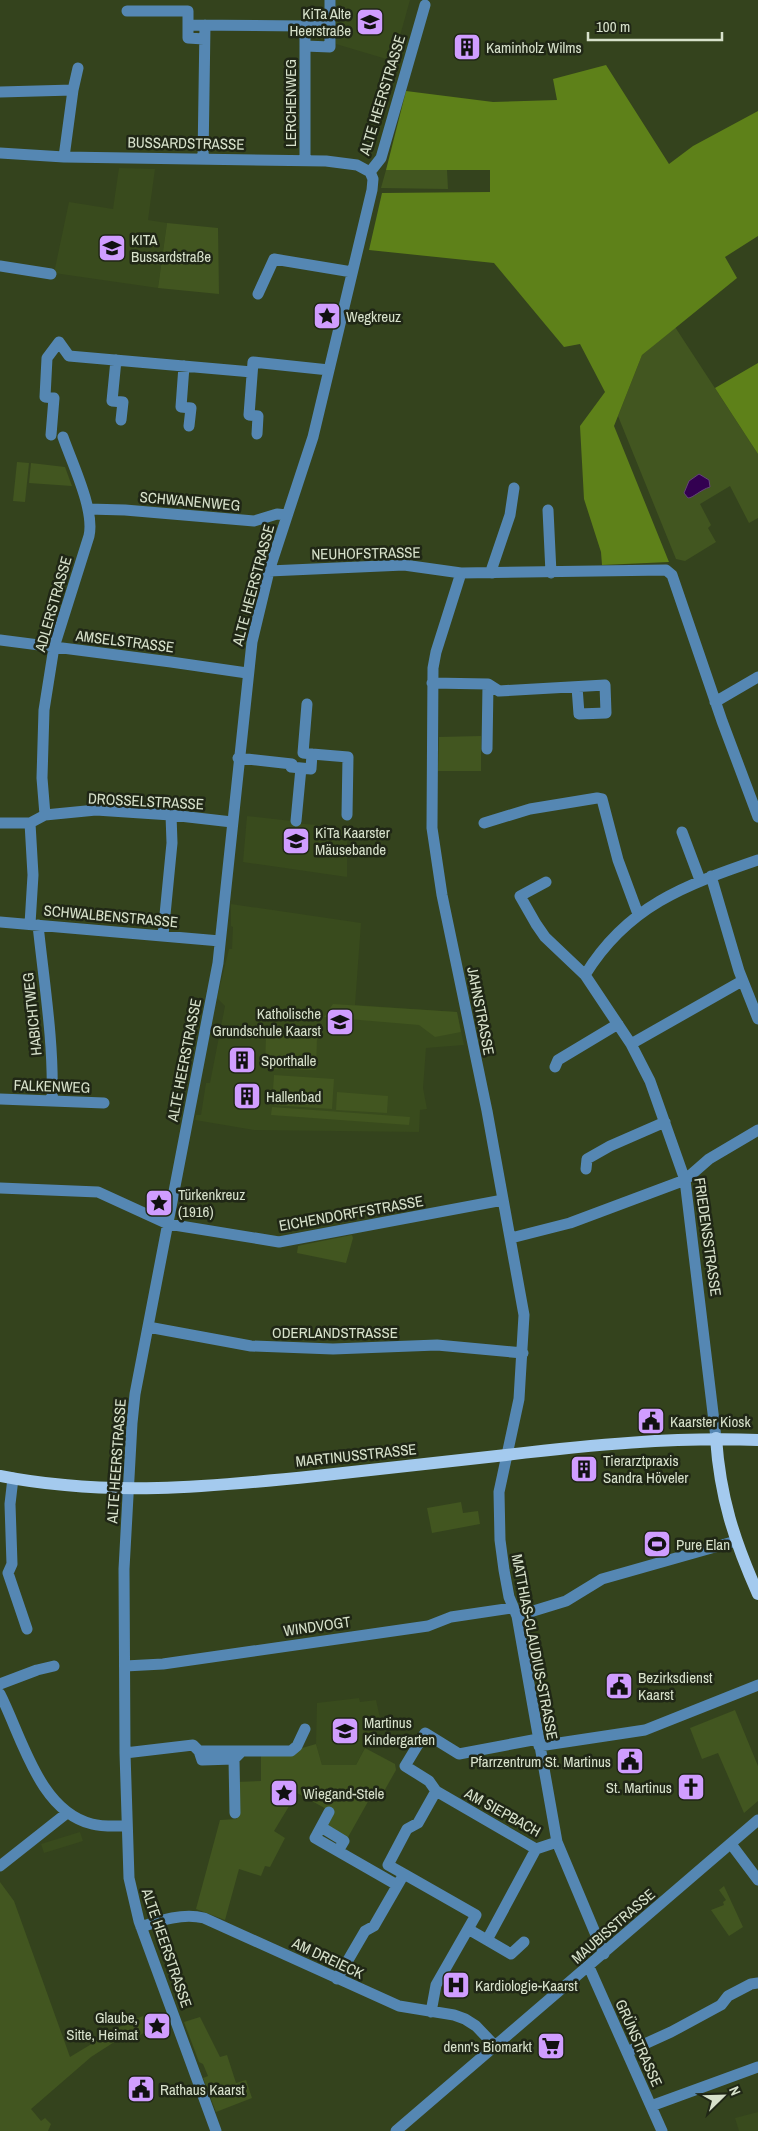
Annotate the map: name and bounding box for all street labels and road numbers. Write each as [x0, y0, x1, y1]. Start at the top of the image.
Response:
street label: ALTE HEERSTRASSE [353, 32, 410, 159]
street label: LERCHENWEG [280, 59, 301, 147]
street label: BUSSARDSTRASSE [127, 131, 245, 155]
street label: SCHWANENWEG [139, 486, 241, 516]
street label: ALTE HEERSTRASSE [226, 522, 279, 649]
street label: NEUHOFSTRASSE [311, 542, 421, 564]
street label: ADLERSTRASSE [29, 554, 77, 655]
street label: AMSELSTRASSE [74, 624, 175, 657]
street label: DROSSELSTRASSE [87, 787, 205, 815]
street label: SCHWALBENSTRASSE [43, 900, 179, 932]
street label: JAHNSTRASSE [462, 965, 500, 1057]
street label: HABICHTWEG [17, 971, 47, 1057]
street label: ALTE HEERSTRASSE [162, 997, 206, 1124]
street label: FALKENWEG [13, 1074, 91, 1098]
street label: FRIEDENSSTRASSE [689, 1176, 727, 1298]
street label: EICHENDORFFSTRASSE [277, 1190, 425, 1236]
street label: ODERLANDSTRASSE [272, 1322, 398, 1343]
street label: ALTE HEERSTRASSE [101, 1398, 131, 1525]
street label: MARTINUSSTRASSE [295, 1438, 417, 1472]
street label: MATTHIAS-CLAUDIUS-STRASSE [507, 1552, 563, 1742]
street label: WINDVOGT [282, 1611, 352, 1641]
street label: AM SIEPBACH [460, 1782, 545, 1842]
street label: MAUBISSTRASSE [567, 1884, 659, 1968]
street label: ALTE HEERSTRASSE [136, 1885, 197, 2010]
street label: AM DREIECK [288, 1932, 368, 1984]
street label: GRÜNSTRASSE [610, 1996, 668, 2090]

